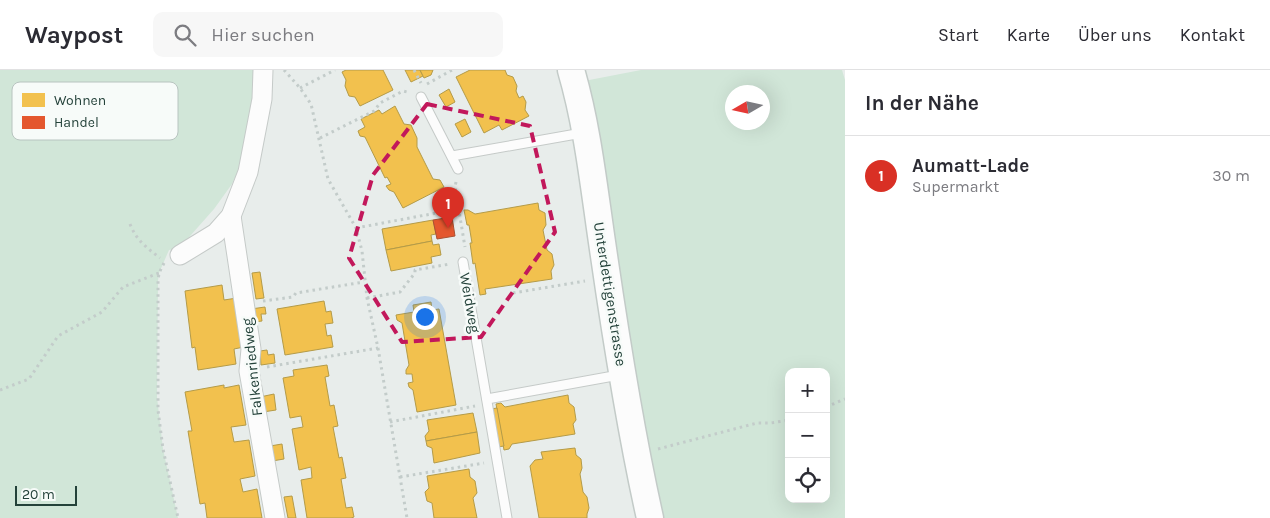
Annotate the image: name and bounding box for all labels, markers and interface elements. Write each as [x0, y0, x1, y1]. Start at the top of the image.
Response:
search box [153, 12, 503, 57]
text: Waypost [25, 21, 123, 49]
icon: search [171, 21, 199, 49]
text: Hier suchen [211, 24, 315, 46]
text: Start [938, 24, 979, 46]
text: Karte [1007, 24, 1050, 46]
text: Über uns [1078, 24, 1152, 46]
text: Kontakt [1180, 24, 1245, 46]
legend [12, 82, 178, 140]
north arrow [725, 85, 770, 130]
text: In der Nähe [865, 91, 979, 115]
text: Wohnen [54, 92, 106, 109]
text: Handel [54, 114, 99, 131]
text: Aumatt-Lade [912, 155, 1029, 177]
text: 1 [878, 166, 884, 185]
text: 30 m [1212, 166, 1250, 185]
text: Supermarkt [912, 177, 999, 196]
pin: 1 [432, 187, 464, 228]
street label: Unterdettigenstrasse [590, 221, 630, 367]
street label: Weidweg [456, 271, 484, 335]
your location [412, 304, 438, 330]
street label: Falkenriedweg [238, 316, 266, 417]
map controls [785, 368, 830, 503]
button: + [785, 368, 830, 413]
button: − [785, 413, 830, 458]
button: locate [785, 458, 830, 503]
scale bar [15, 483, 78, 506]
text: 20 m [22, 486, 55, 503]

